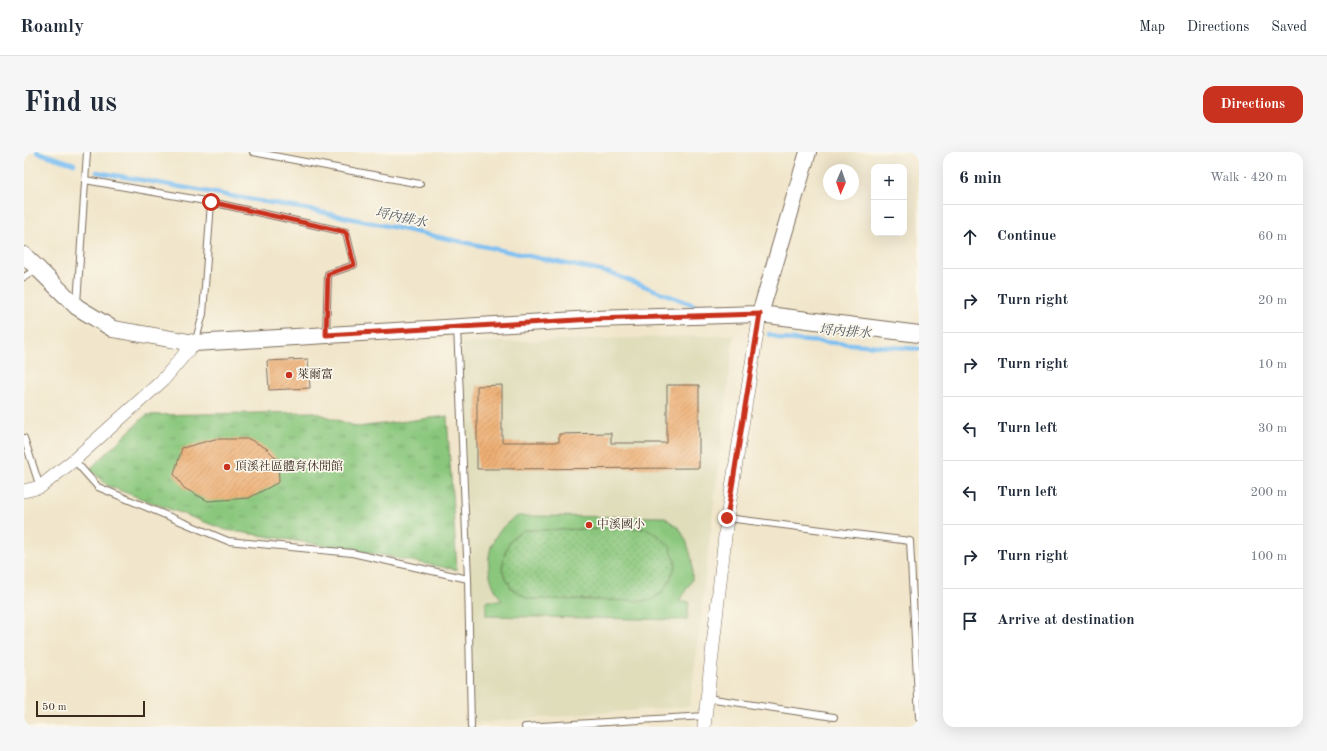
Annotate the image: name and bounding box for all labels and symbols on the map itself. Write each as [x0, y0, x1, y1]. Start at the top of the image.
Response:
north arrow [823, 164, 859, 200]
route start [202, 193, 220, 211]
water label: 埒內排水 [374, 205, 430, 230]
water label: 埒內排水 [819, 323, 873, 340]
place label: 萊爾富 [297, 367, 333, 381]
marker: 萊爾富 [284, 370, 294, 380]
place label: 頂溪社區體育休閒館 [235, 459, 343, 473]
marker: 頂溪社區體育休閒館 [222, 462, 232, 472]
route end [718, 509, 736, 527]
place label: 中溪國小 [597, 517, 645, 531]
marker: 中溪國小 [584, 520, 594, 530]
scale bar [36, 699, 145, 718]

